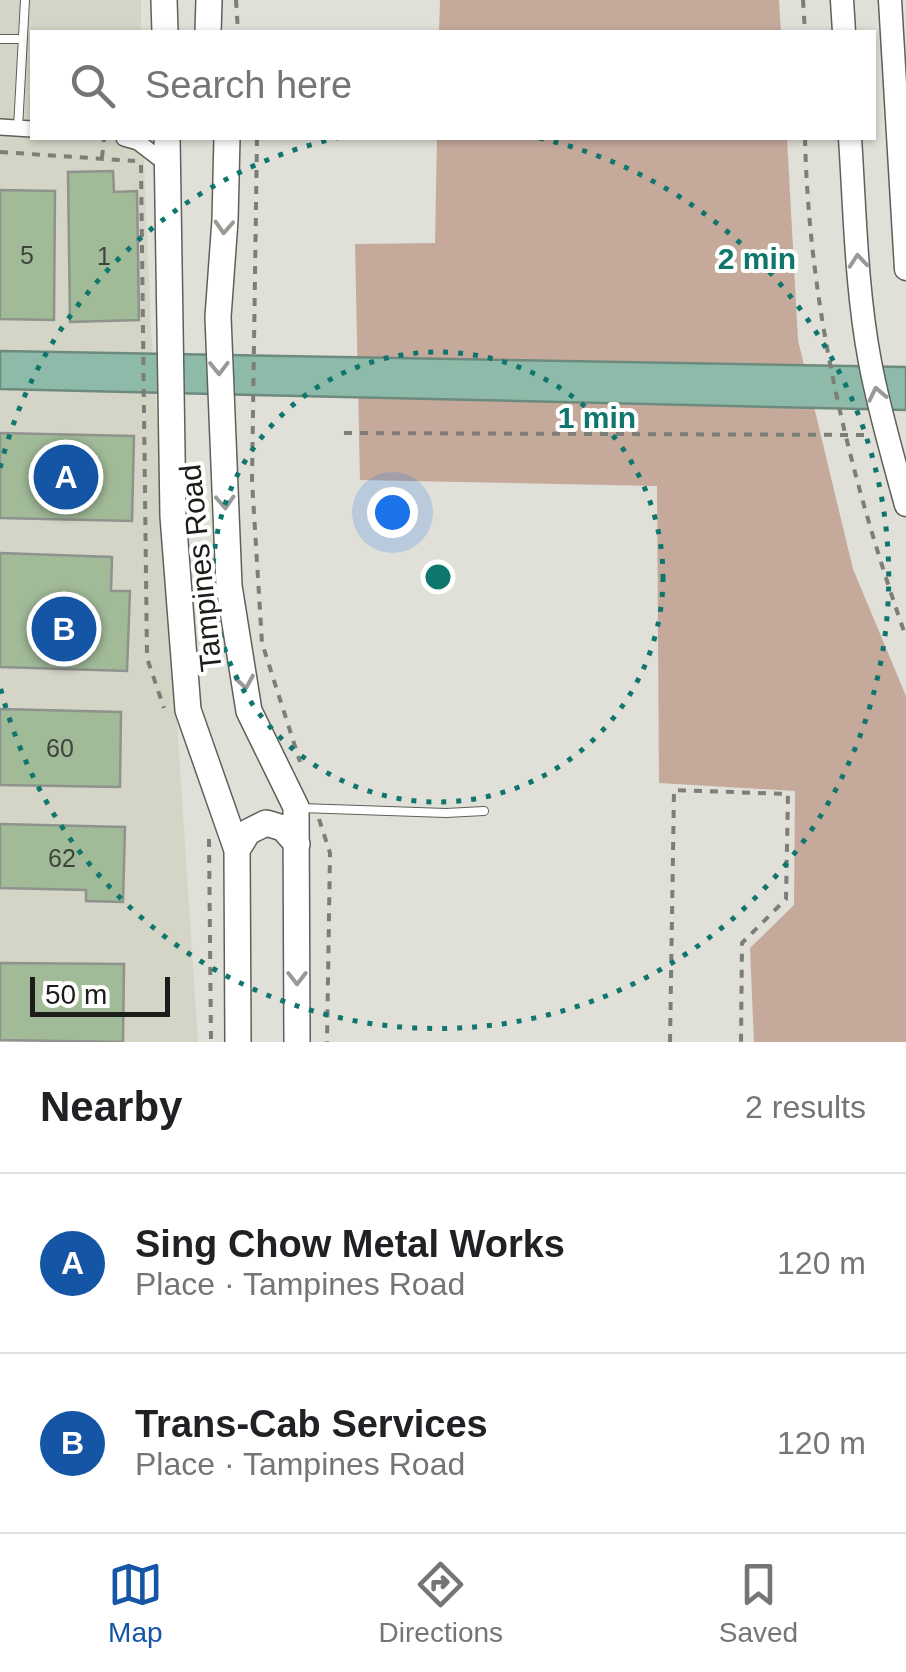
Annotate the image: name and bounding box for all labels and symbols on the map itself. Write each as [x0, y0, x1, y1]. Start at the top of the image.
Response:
one-way arrow [214, 220, 235, 236]
house number: 5 [20, 241, 34, 269]
house number: 1 [97, 242, 111, 270]
text: 2 min [718, 242, 796, 275]
one-way arrow [848, 253, 870, 269]
one-way arrow [208, 361, 229, 377]
one-way arrow [868, 386, 889, 403]
text: 1 min [558, 401, 636, 434]
pin: A [34, 440, 98, 514]
street label: Tampines Road [173, 463, 228, 673]
your location [367, 487, 418, 538]
one-way arrow [214, 495, 235, 511]
centre of rings [420, 559, 456, 595]
pin: B [32, 592, 96, 666]
one-way arrow [233, 674, 254, 690]
house number: 60 [46, 734, 74, 762]
house number: 62 [48, 844, 76, 872]
one-way arrow [286, 970, 308, 986]
scale bar [30, 972, 170, 1016]

